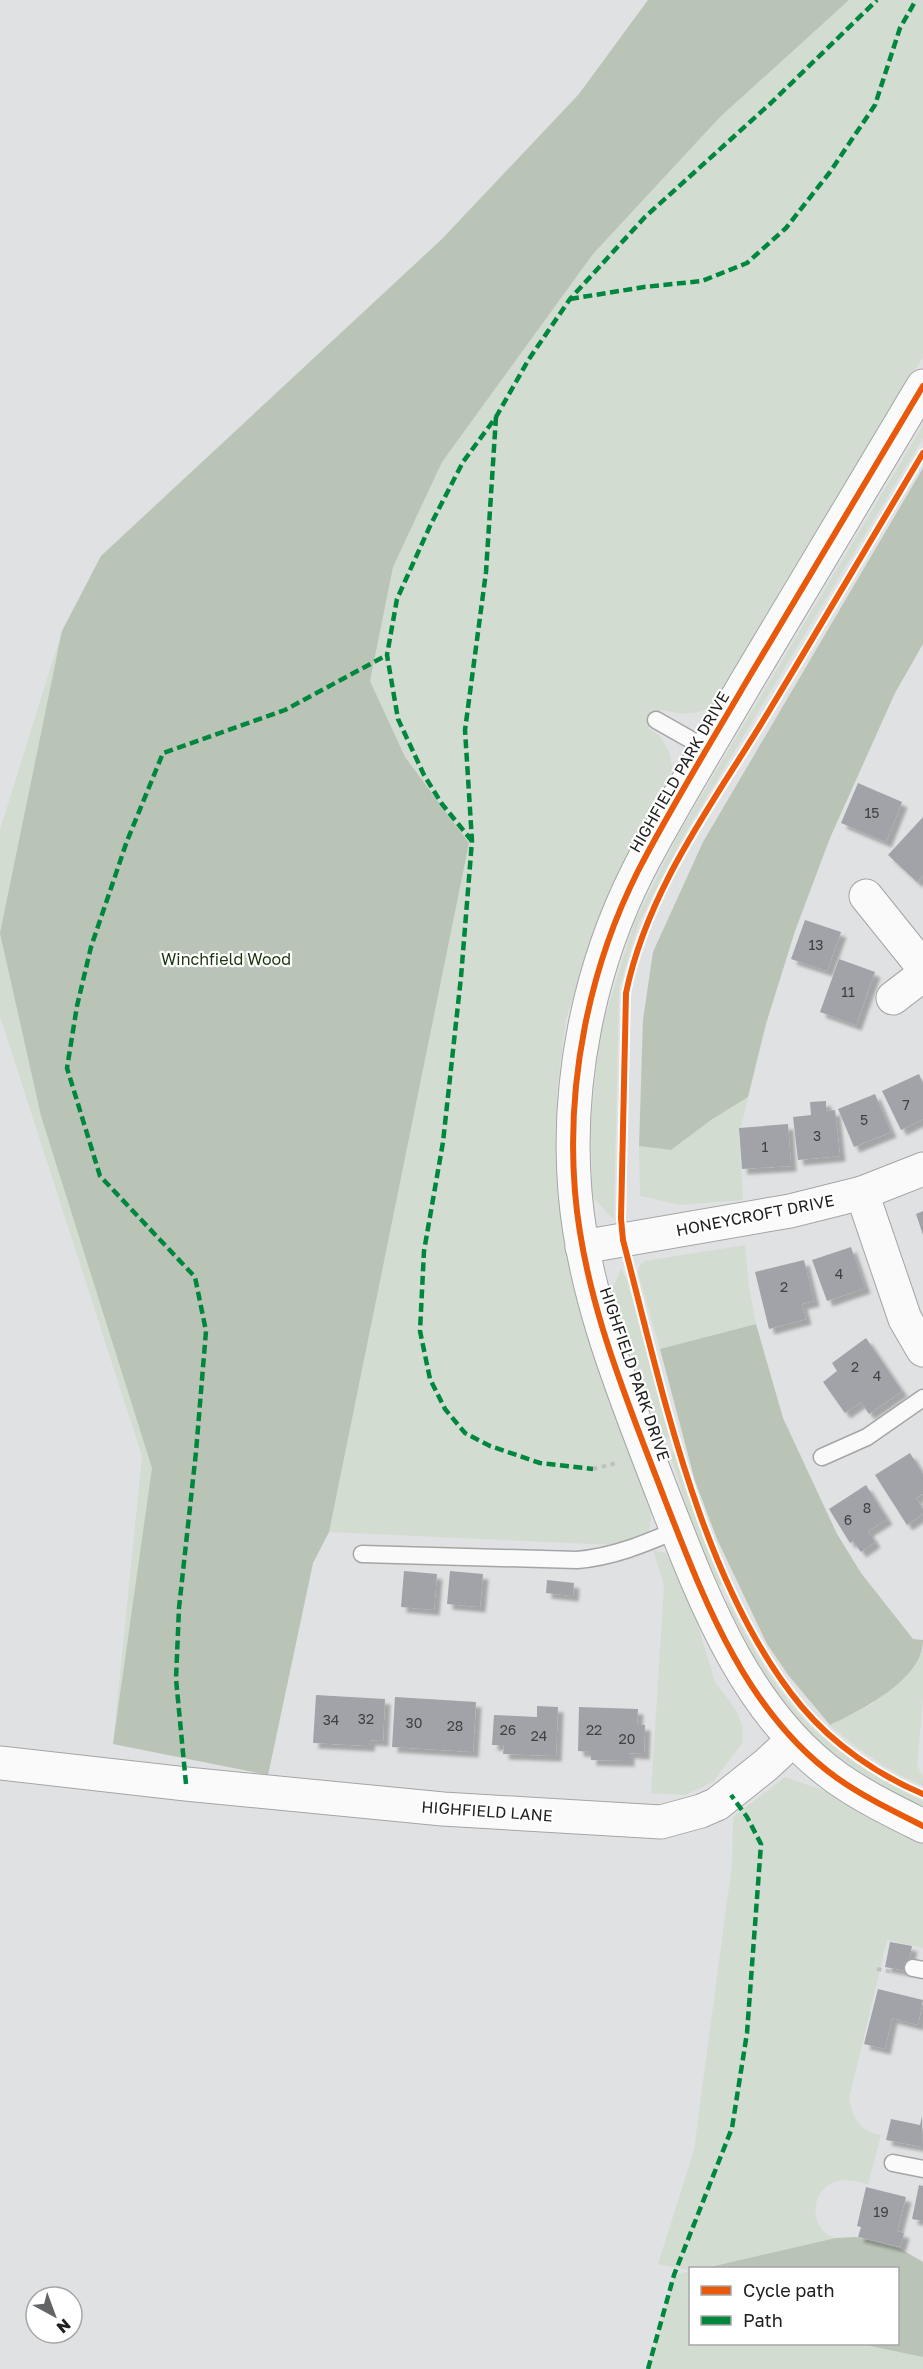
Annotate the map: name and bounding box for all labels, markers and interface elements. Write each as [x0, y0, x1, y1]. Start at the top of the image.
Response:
street label: HIGHFIELD PARK DRIVE [625, 688, 733, 856]
house number: 15 [865, 804, 879, 821]
house number: 13 [809, 936, 823, 953]
park label: Winchfield Wood [161, 949, 291, 969]
house number: 11 [841, 983, 855, 1000]
house number: 7 [902, 1096, 910, 1113]
house number: 5 [860, 1111, 868, 1128]
house number: 3 [813, 1127, 821, 1144]
house number: 1 [762, 1138, 769, 1155]
street label: HONEYCROFT DRIVE [674, 1190, 836, 1240]
house number: 4 [835, 1265, 843, 1282]
house number: 2 [780, 1278, 788, 1295]
street label: HIGHFIELD PARK DRIVE [596, 1284, 674, 1464]
house number: 2 [851, 1358, 859, 1375]
house number: 4 [873, 1367, 881, 1384]
house number: 8 [863, 1499, 871, 1516]
house number: 6 [844, 1511, 852, 1528]
house number: 32 [358, 1710, 374, 1727]
house number: 34 [323, 1711, 339, 1728]
house number: 30 [406, 1714, 422, 1731]
house number: 28 [447, 1717, 463, 1734]
house number: 26 [500, 1721, 516, 1738]
house number: 22 [586, 1721, 602, 1738]
house number: 24 [531, 1727, 547, 1744]
house number: 20 [619, 1730, 635, 1747]
street label: HIGHFIELD LANE [421, 1796, 553, 1826]
house number: 19 [873, 2203, 889, 2220]
legend [689, 2267, 899, 2345]
text: Cycle path [743, 2279, 835, 2301]
north arrow [24, 2285, 84, 2345]
text: Path [743, 2309, 783, 2331]
text: N [53, 2315, 75, 2338]

